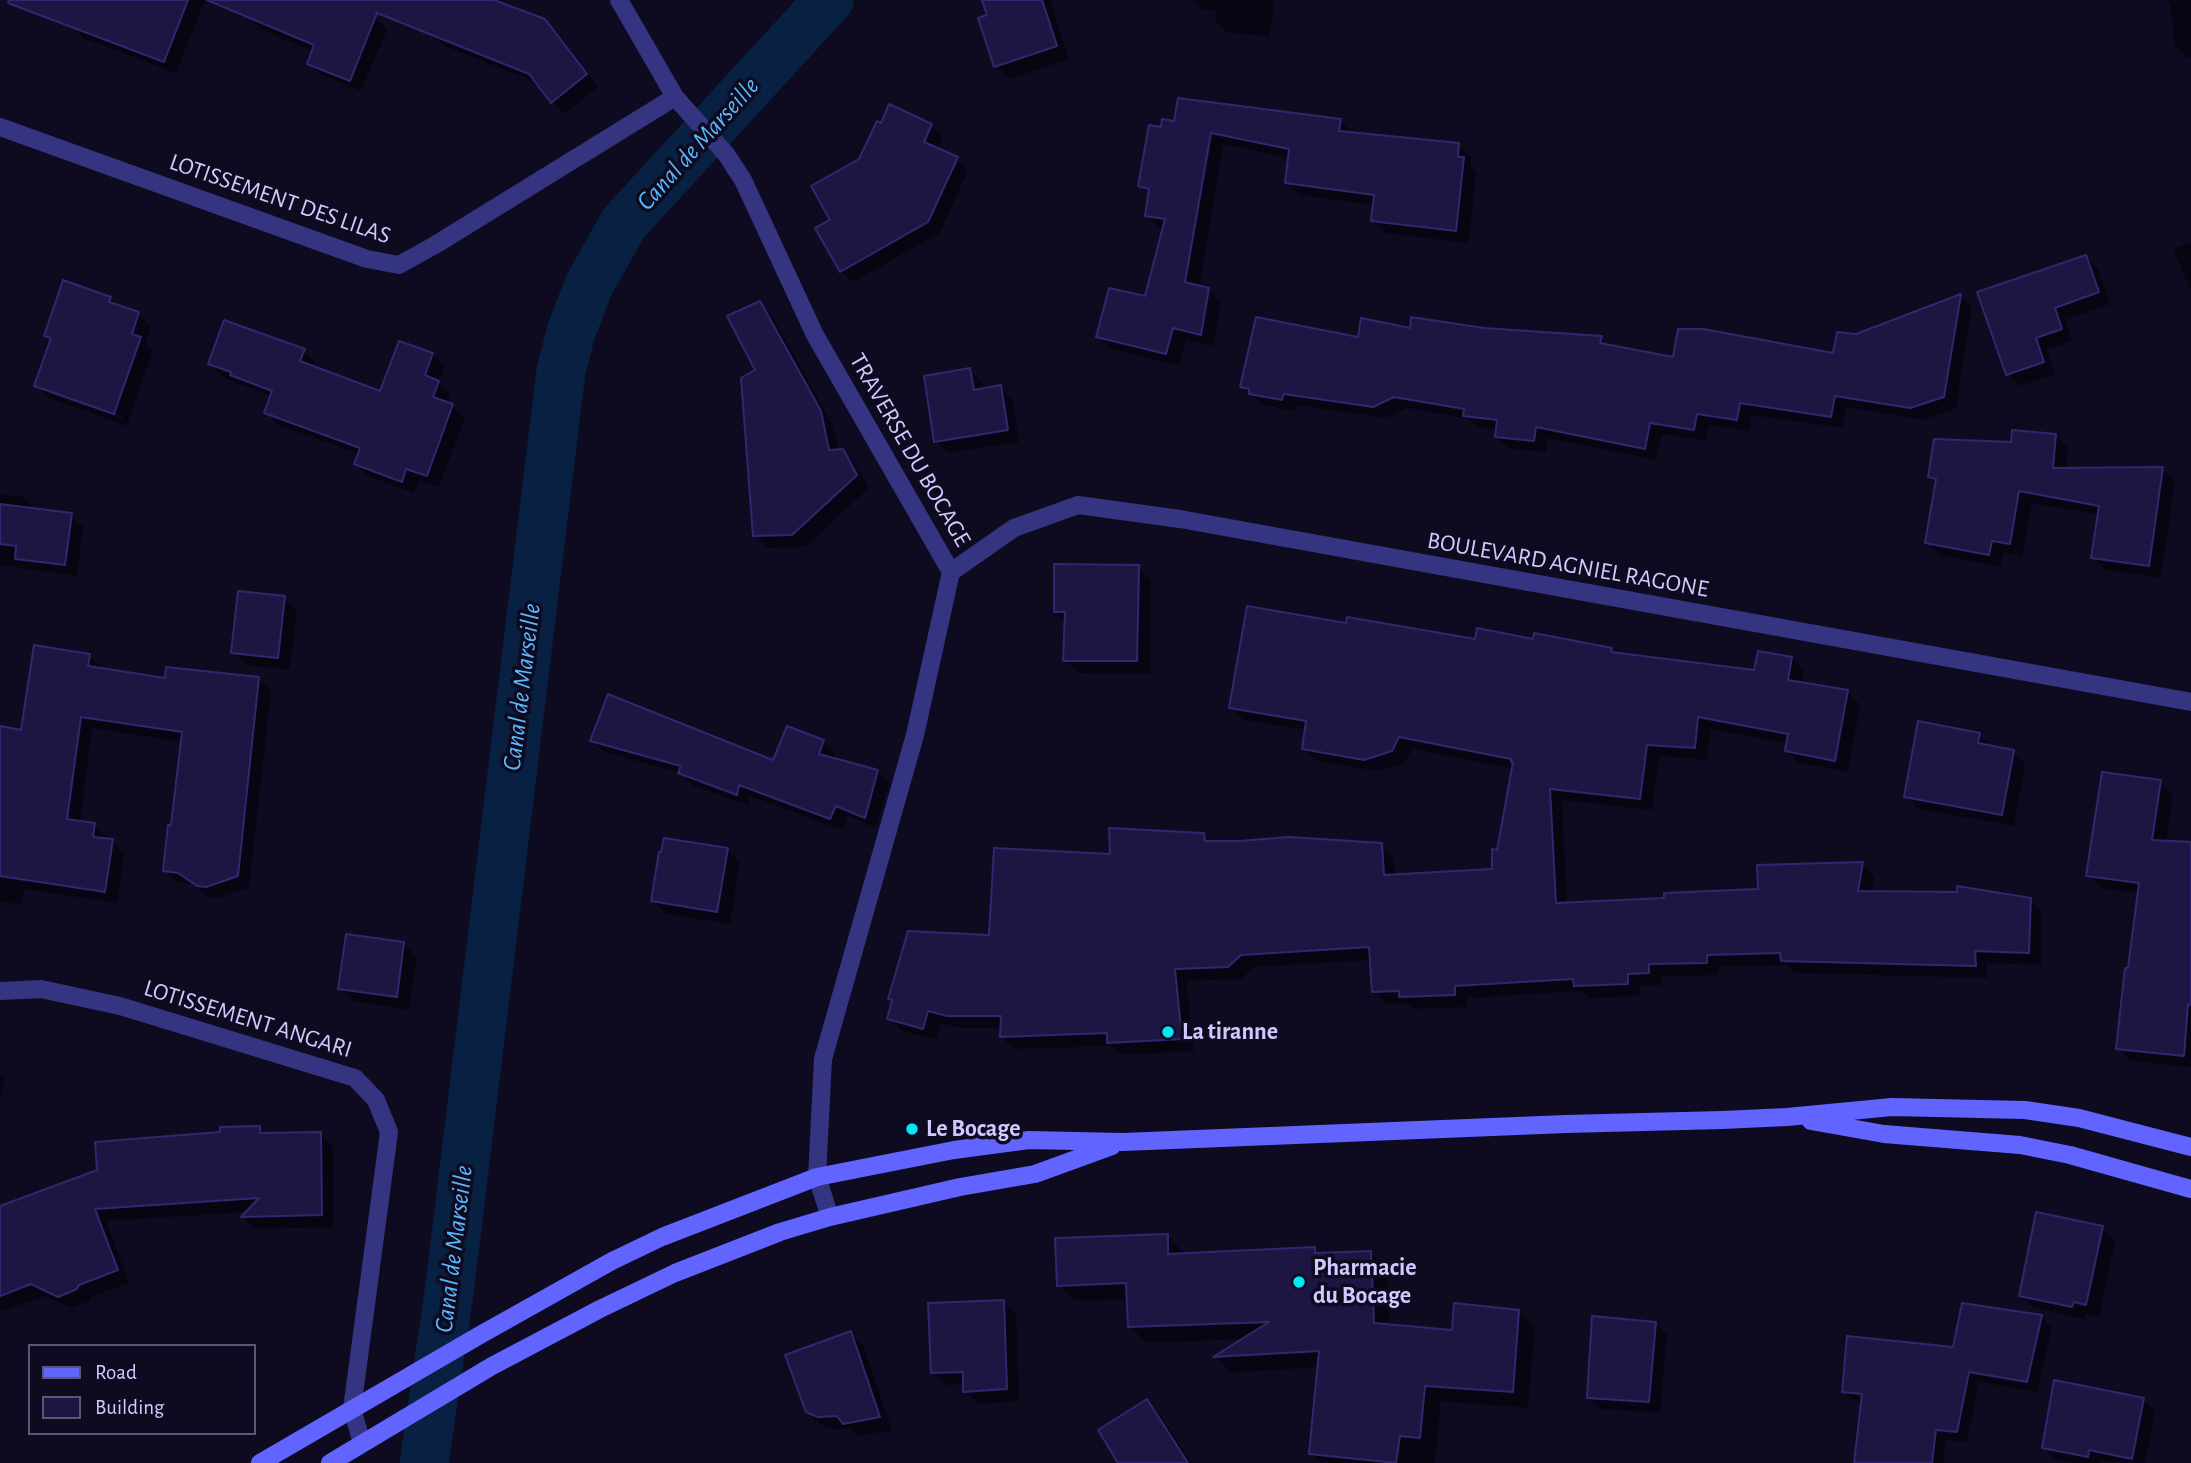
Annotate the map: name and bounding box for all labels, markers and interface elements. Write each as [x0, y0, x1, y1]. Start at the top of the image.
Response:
water label: Canal de Marseille [630, 71, 766, 217]
street label: LOTISSEMENT DES LILAS [166, 148, 394, 250]
street label: TRAVERSE DU BOCAGE [843, 348, 977, 552]
street label: BOULEVARD AGNIEL RAGONE [1425, 526, 1711, 604]
water label: Canal de Marseille [496, 602, 548, 772]
street label: LOTISSEMENT ANGARI [140, 974, 356, 1064]
place label: La tiranne [1182, 1018, 1278, 1046]
marker: La tiranne [1160, 1024, 1176, 1040]
place label: Le Bocage [926, 1115, 1021, 1143]
marker: Le Bocage [904, 1121, 920, 1137]
water label: Canal de Marseille [428, 1164, 480, 1334]
place label: Pharmacie du Bocage [1313, 1254, 1417, 1310]
marker: Pharmacie du Bocage [1291, 1274, 1307, 1290]
legend [28, 1344, 256, 1435]
text: Road [95, 1362, 137, 1383]
text: Building [95, 1397, 164, 1418]

